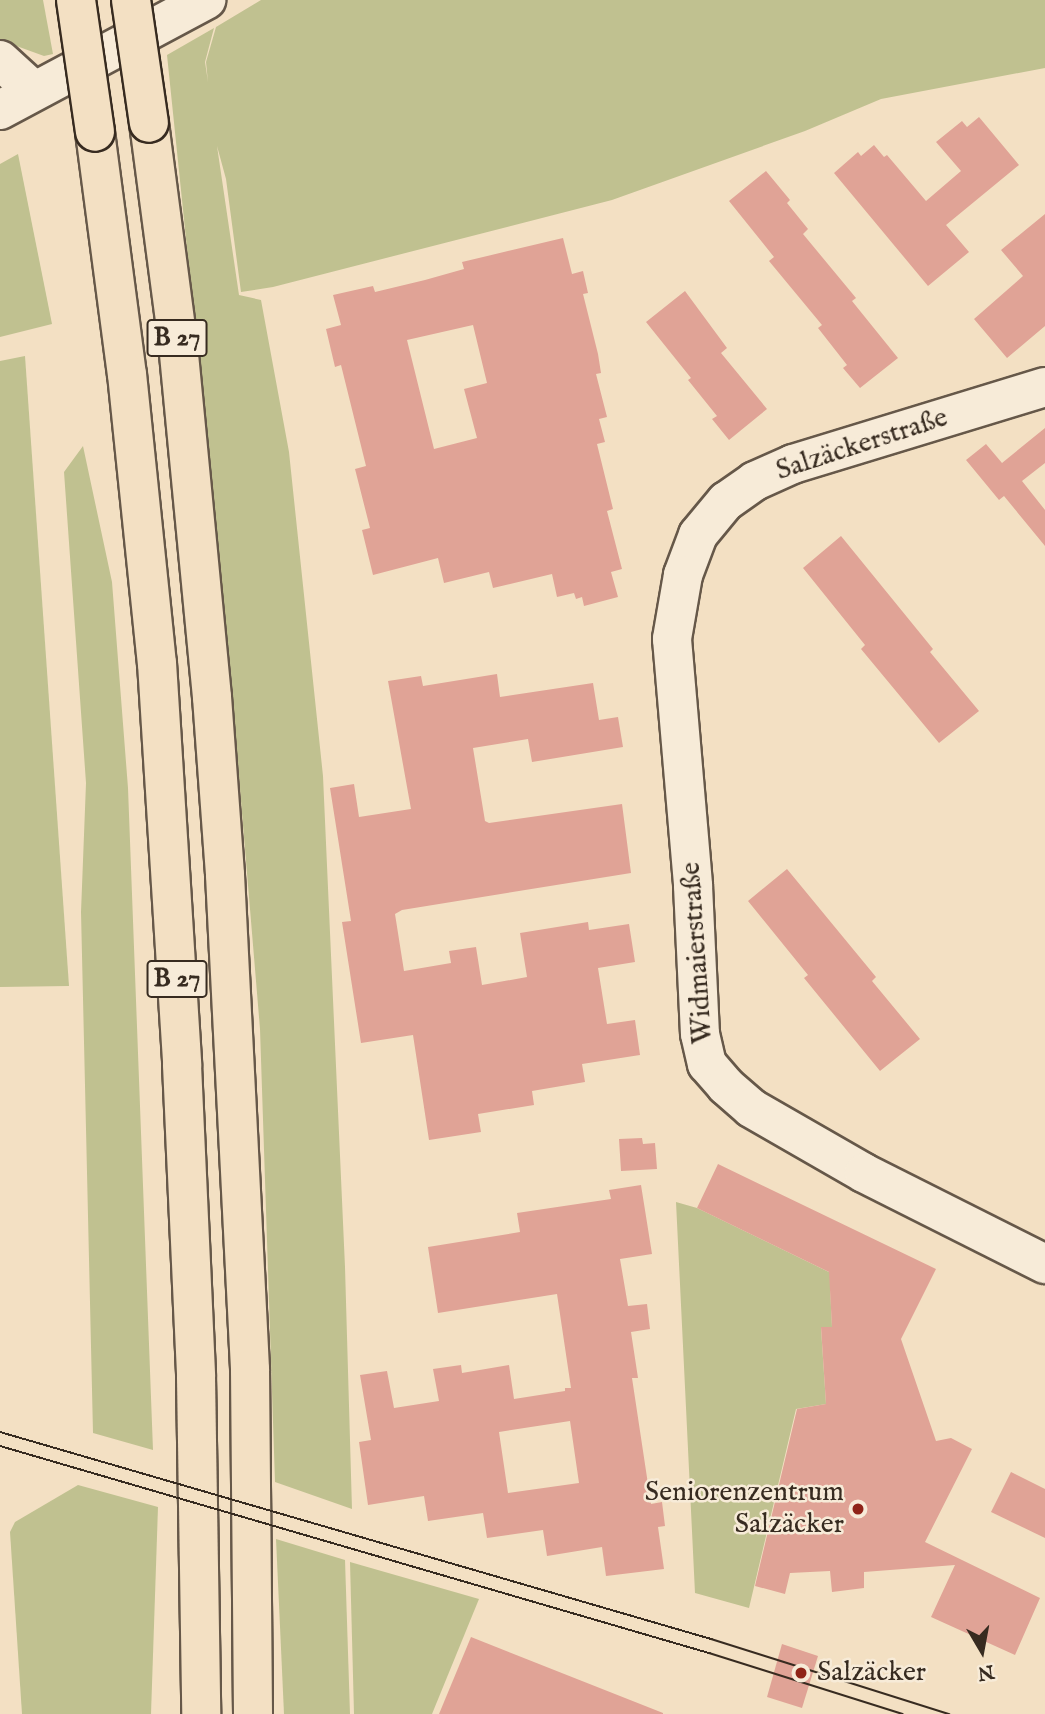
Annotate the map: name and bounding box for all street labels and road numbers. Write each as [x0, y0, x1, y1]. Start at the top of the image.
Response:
road number: B 27 [146, 316, 208, 360]
street label: Salzäckerstraße [772, 401, 952, 489]
street label: Widmaierstraße [675, 861, 721, 1045]
road number: B 27 [146, 956, 208, 1002]

